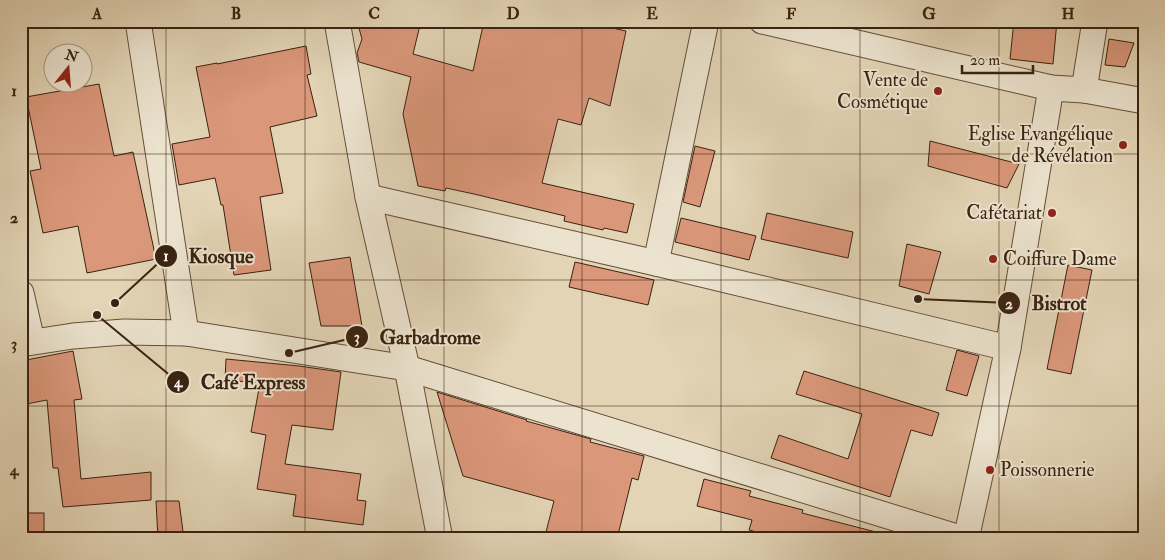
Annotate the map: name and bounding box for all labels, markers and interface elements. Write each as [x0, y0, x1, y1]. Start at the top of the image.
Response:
text: A [91, 4, 103, 24]
text: B [231, 4, 241, 24]
text: C [368, 4, 380, 24]
text: D [506, 4, 520, 24]
text: E [646, 4, 658, 24]
text: F [786, 4, 796, 24]
text: G [922, 4, 936, 24]
text: H [1061, 4, 1075, 24]
north arrow [42, 42, 92, 92]
scale bar [962, 42, 1034, 74]
text: N [62, 46, 81, 66]
text: 20 m [970, 51, 1000, 70]
place label: Vente de Cosmétique [837, 68, 928, 114]
text: 1 [11, 81, 17, 101]
marker: Vente de Cosmétique [932, 85, 944, 97]
place label: Eglise Evangélique de Révélation [968, 122, 1113, 168]
marker: Eglise Evangélique de Révélation [1117, 139, 1129, 151]
place label: Cafétariat [966, 201, 1042, 225]
marker: Cafétariat [1046, 207, 1058, 219]
text: 2 [10, 208, 18, 228]
callout: Kiosque [153, 238, 263, 273]
text: Kiosque [189, 244, 254, 270]
text: 1 [163, 247, 169, 266]
place label: Coiffure Dame [1003, 247, 1117, 271]
marker: Coiffure Dame [987, 253, 999, 265]
callout: Bistrot [996, 286, 1096, 321]
text: Bistrot [1031, 291, 1087, 316]
text: 2 [1005, 295, 1013, 314]
callout: Garbadrome [344, 319, 491, 354]
text: Garbadrome [379, 325, 481, 350]
text: 3 [354, 328, 360, 347]
text: 3 [11, 334, 17, 354]
callout: Café Express [166, 364, 315, 399]
text: Café Express [201, 370, 305, 396]
text: 4 [173, 373, 183, 392]
place label: Poissonnerie [1000, 458, 1094, 482]
text: 4 [9, 460, 20, 480]
marker: Poissonnerie [984, 464, 996, 476]

